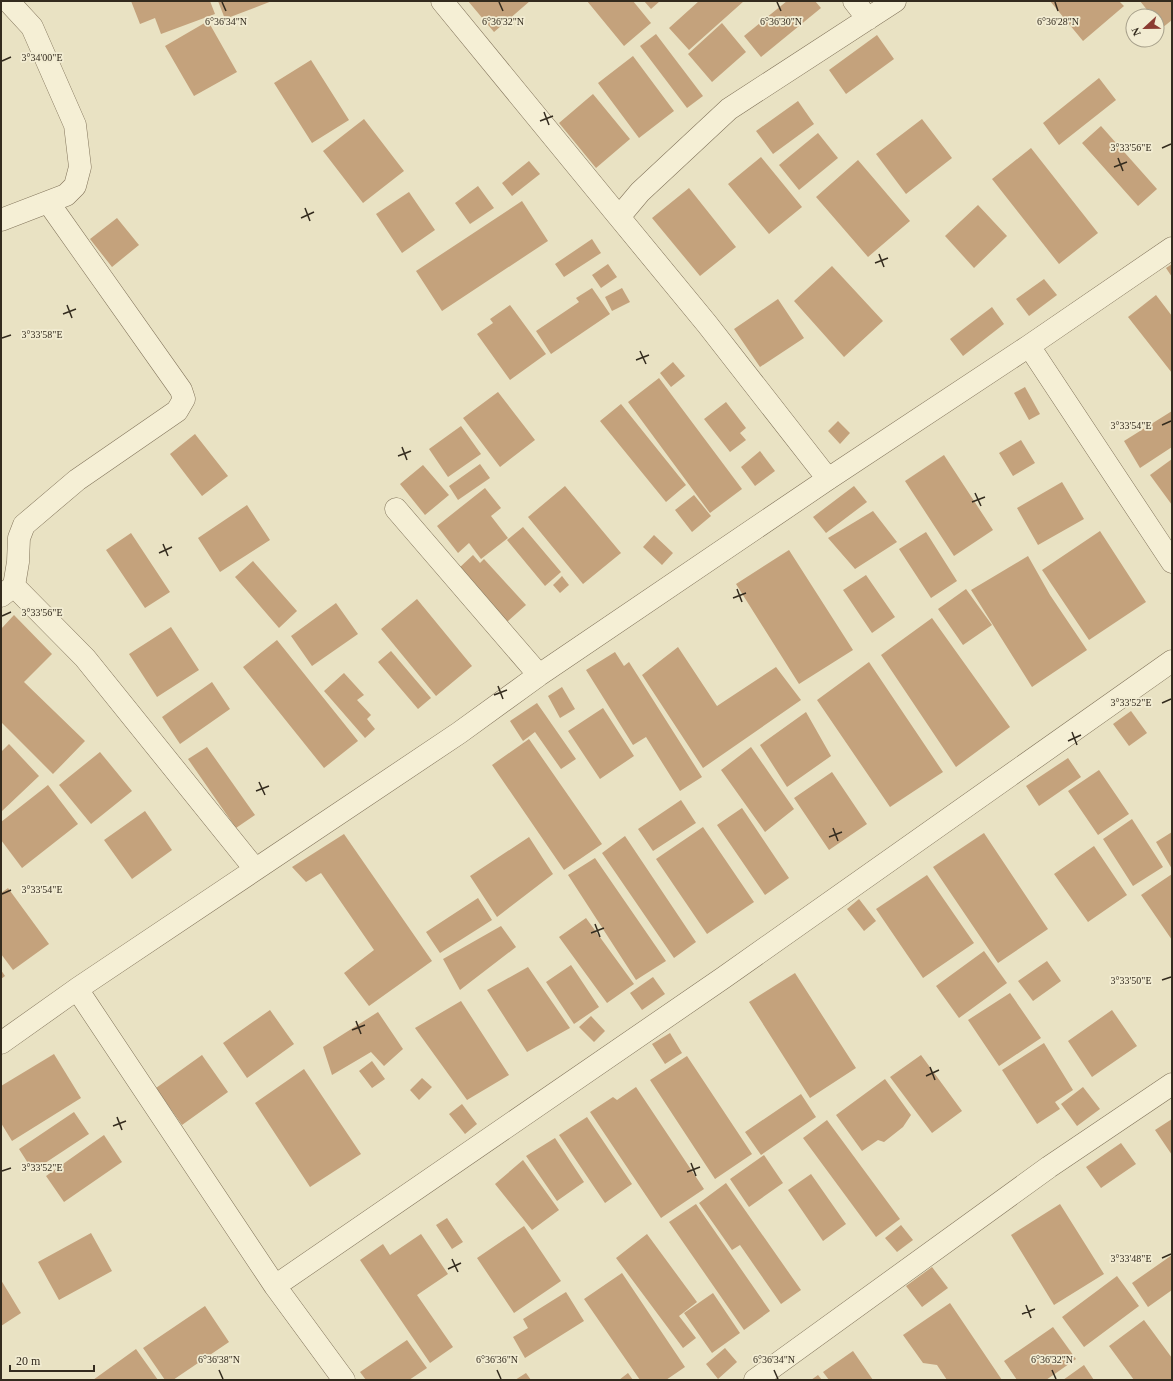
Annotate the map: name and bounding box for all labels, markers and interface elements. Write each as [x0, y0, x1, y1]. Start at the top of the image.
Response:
north arrow [1125, 8, 1165, 48]
text: 6°36'34"N [205, 16, 247, 27]
text: 6°36'32"N [482, 16, 524, 27]
text: 6°36'30"N [760, 16, 802, 27]
text: 6°36'28"N [1037, 16, 1079, 27]
text: N [1129, 26, 1143, 38]
text: 3°34'00"E [22, 52, 63, 63]
text: 3°33'56"E [1111, 142, 1152, 153]
text: 3°33'58"E [22, 329, 63, 340]
text: 3°33'54"E [1111, 420, 1152, 431]
text: 3°33'56"E [22, 607, 63, 618]
text: 3°33'52"E [1111, 697, 1152, 708]
text: 3°33'54"E [22, 884, 63, 895]
text: 3°33'50"E [1111, 975, 1152, 986]
text: 3°33'52"E [22, 1162, 63, 1173]
text: 3°33'48"E [1111, 1253, 1152, 1264]
scale bar [10, 1347, 94, 1373]
text: 20 m [16, 1354, 41, 1368]
text: 6°36'38"N [198, 1354, 240, 1365]
text: 6°36'36"N [476, 1354, 518, 1365]
text: 6°36'34"N [753, 1354, 795, 1365]
text: 6°36'32"N [1031, 1354, 1073, 1365]

